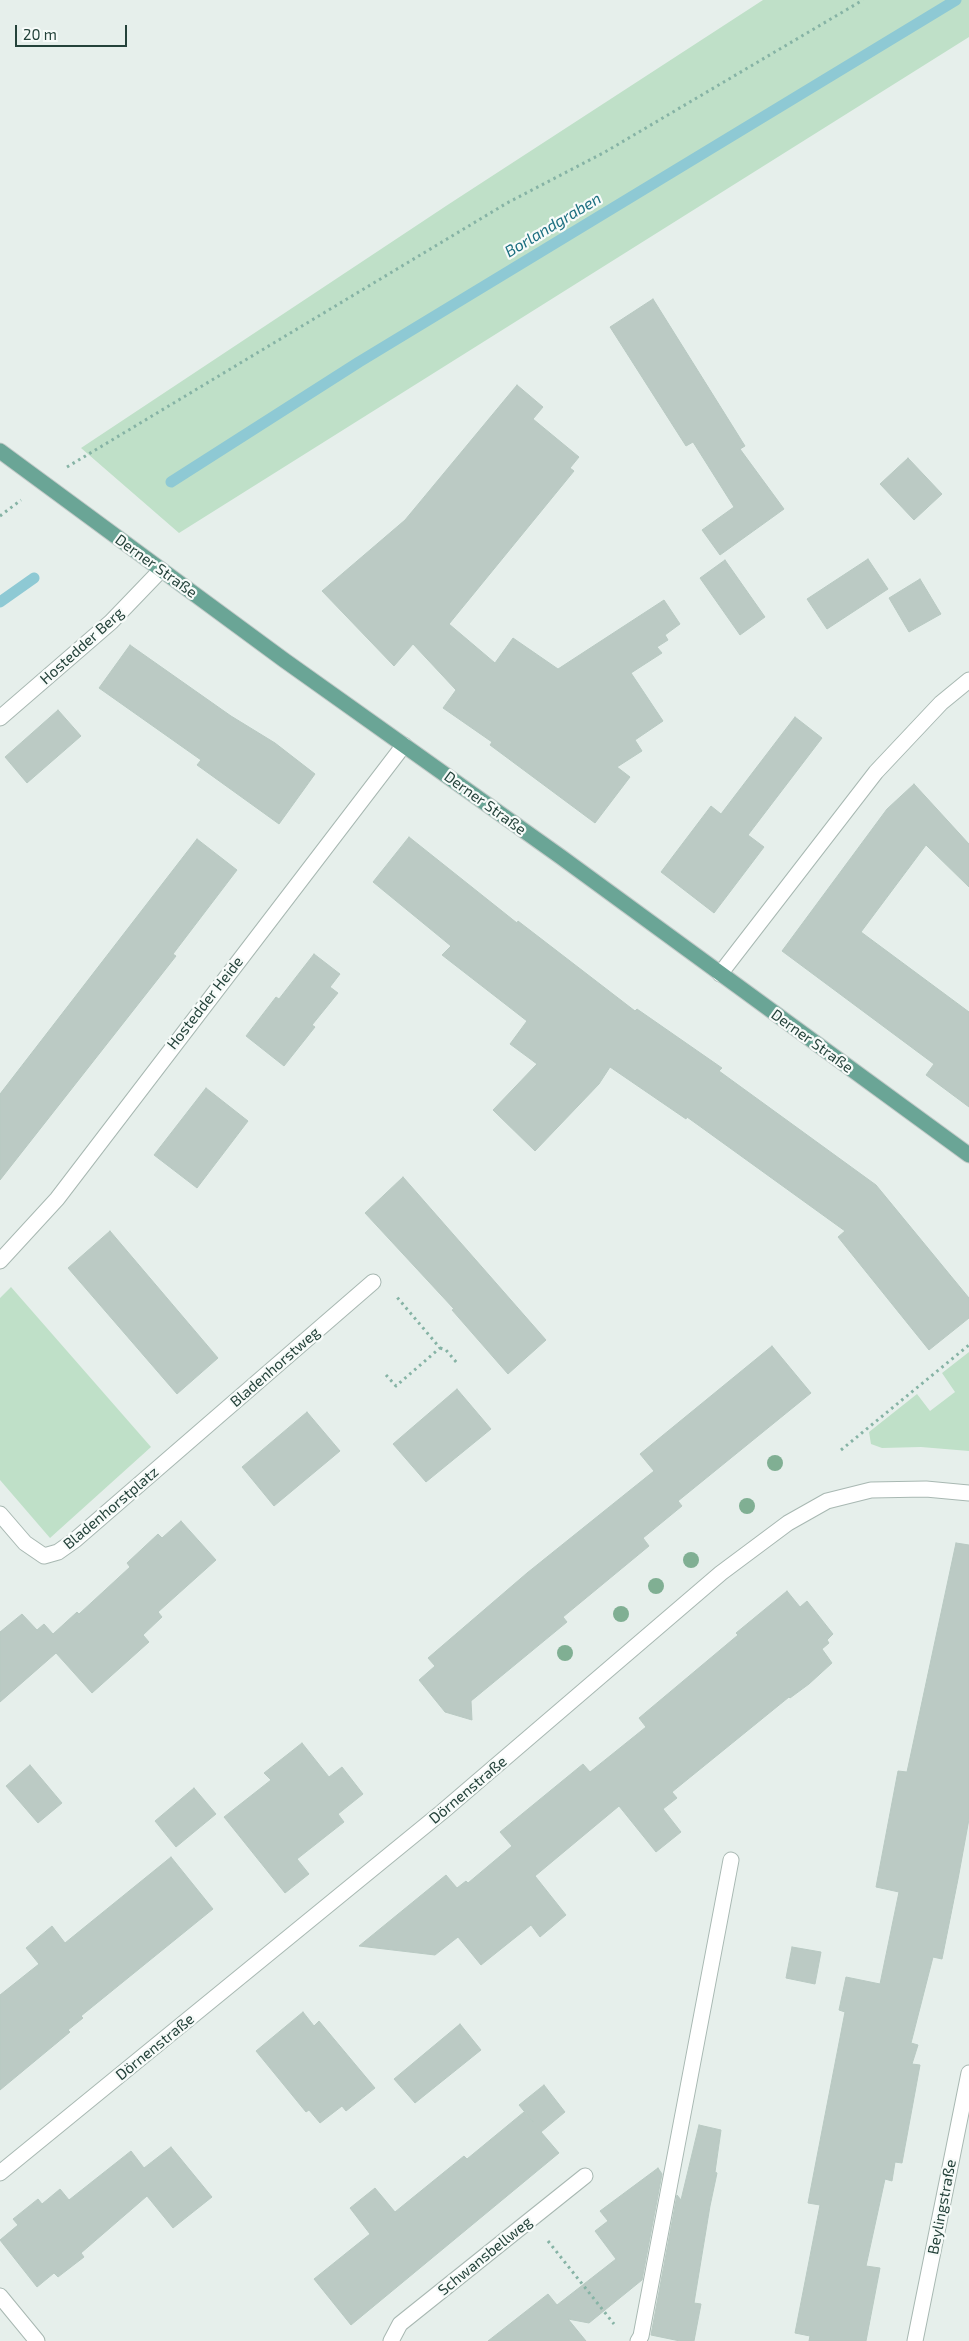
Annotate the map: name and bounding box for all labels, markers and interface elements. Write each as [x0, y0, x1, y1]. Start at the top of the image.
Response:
scale bar [18, 15, 130, 47]
text: 20 m [23, 25, 57, 43]
water label: Borlandgraben [501, 189, 605, 261]
street label: Derner Straße [112, 530, 200, 602]
street label: Hostedder Berg [37, 604, 127, 688]
street label: Derner Straße [441, 767, 529, 839]
street label: Hostedder Heide [163, 953, 247, 1053]
street label: Derner Straße [768, 1005, 856, 1077]
street label: Bladenhorstweg [227, 1323, 323, 1411]
street label: Bladenhorstplatz [60, 1463, 162, 1553]
street label: Dörnenstraße [426, 1752, 510, 1828]
street label: Dörnenstraße [112, 2010, 198, 2084]
street label: Beylingstraße [924, 2158, 960, 2256]
street label: Schwansbellweg [434, 2213, 536, 2299]

